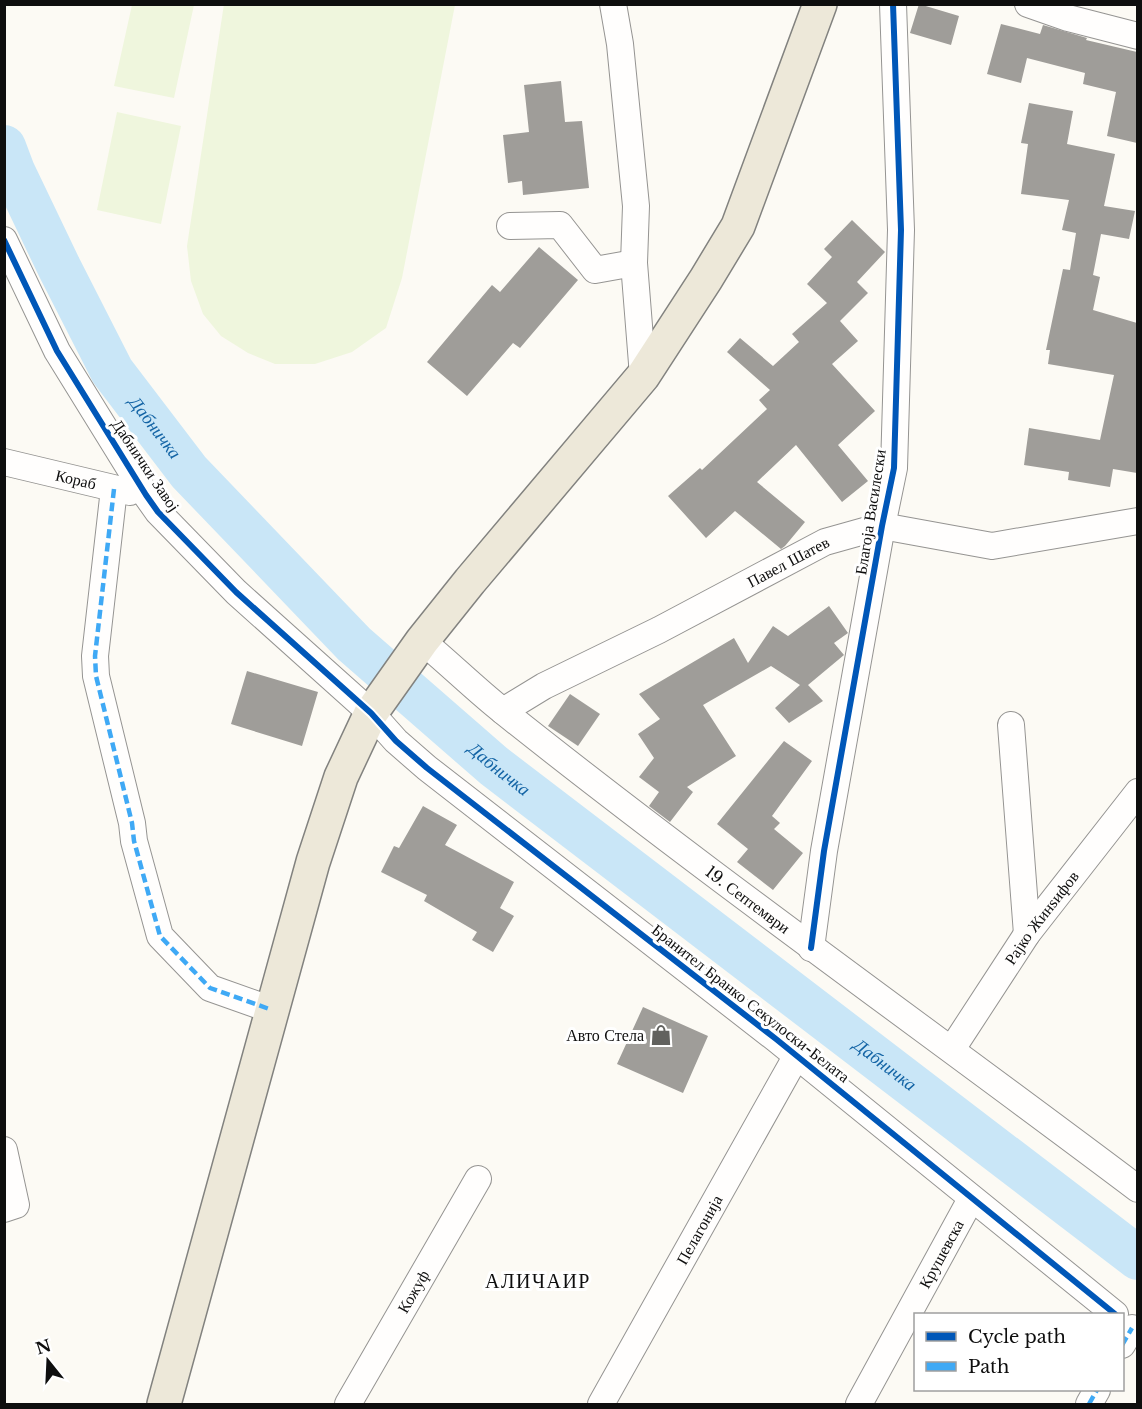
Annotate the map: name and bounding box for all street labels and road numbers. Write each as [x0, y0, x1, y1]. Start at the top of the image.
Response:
street label: Дабнички Завој [108, 415, 184, 515]
street label: Благоја Василески [850, 447, 890, 576]
street label: Кораб [54, 465, 98, 494]
street label: Павел Шатев [743, 531, 833, 592]
street label: 19. Септември [701, 861, 795, 938]
street label: Рајко Жинѕифов [1000, 866, 1083, 968]
street label: Бранител Бранко Секулоски-Белата [648, 919, 854, 1087]
street label: Пелагонија [671, 1191, 726, 1268]
street label: Крушевска [914, 1216, 968, 1292]
street label: Кожуф [393, 1266, 433, 1317]

